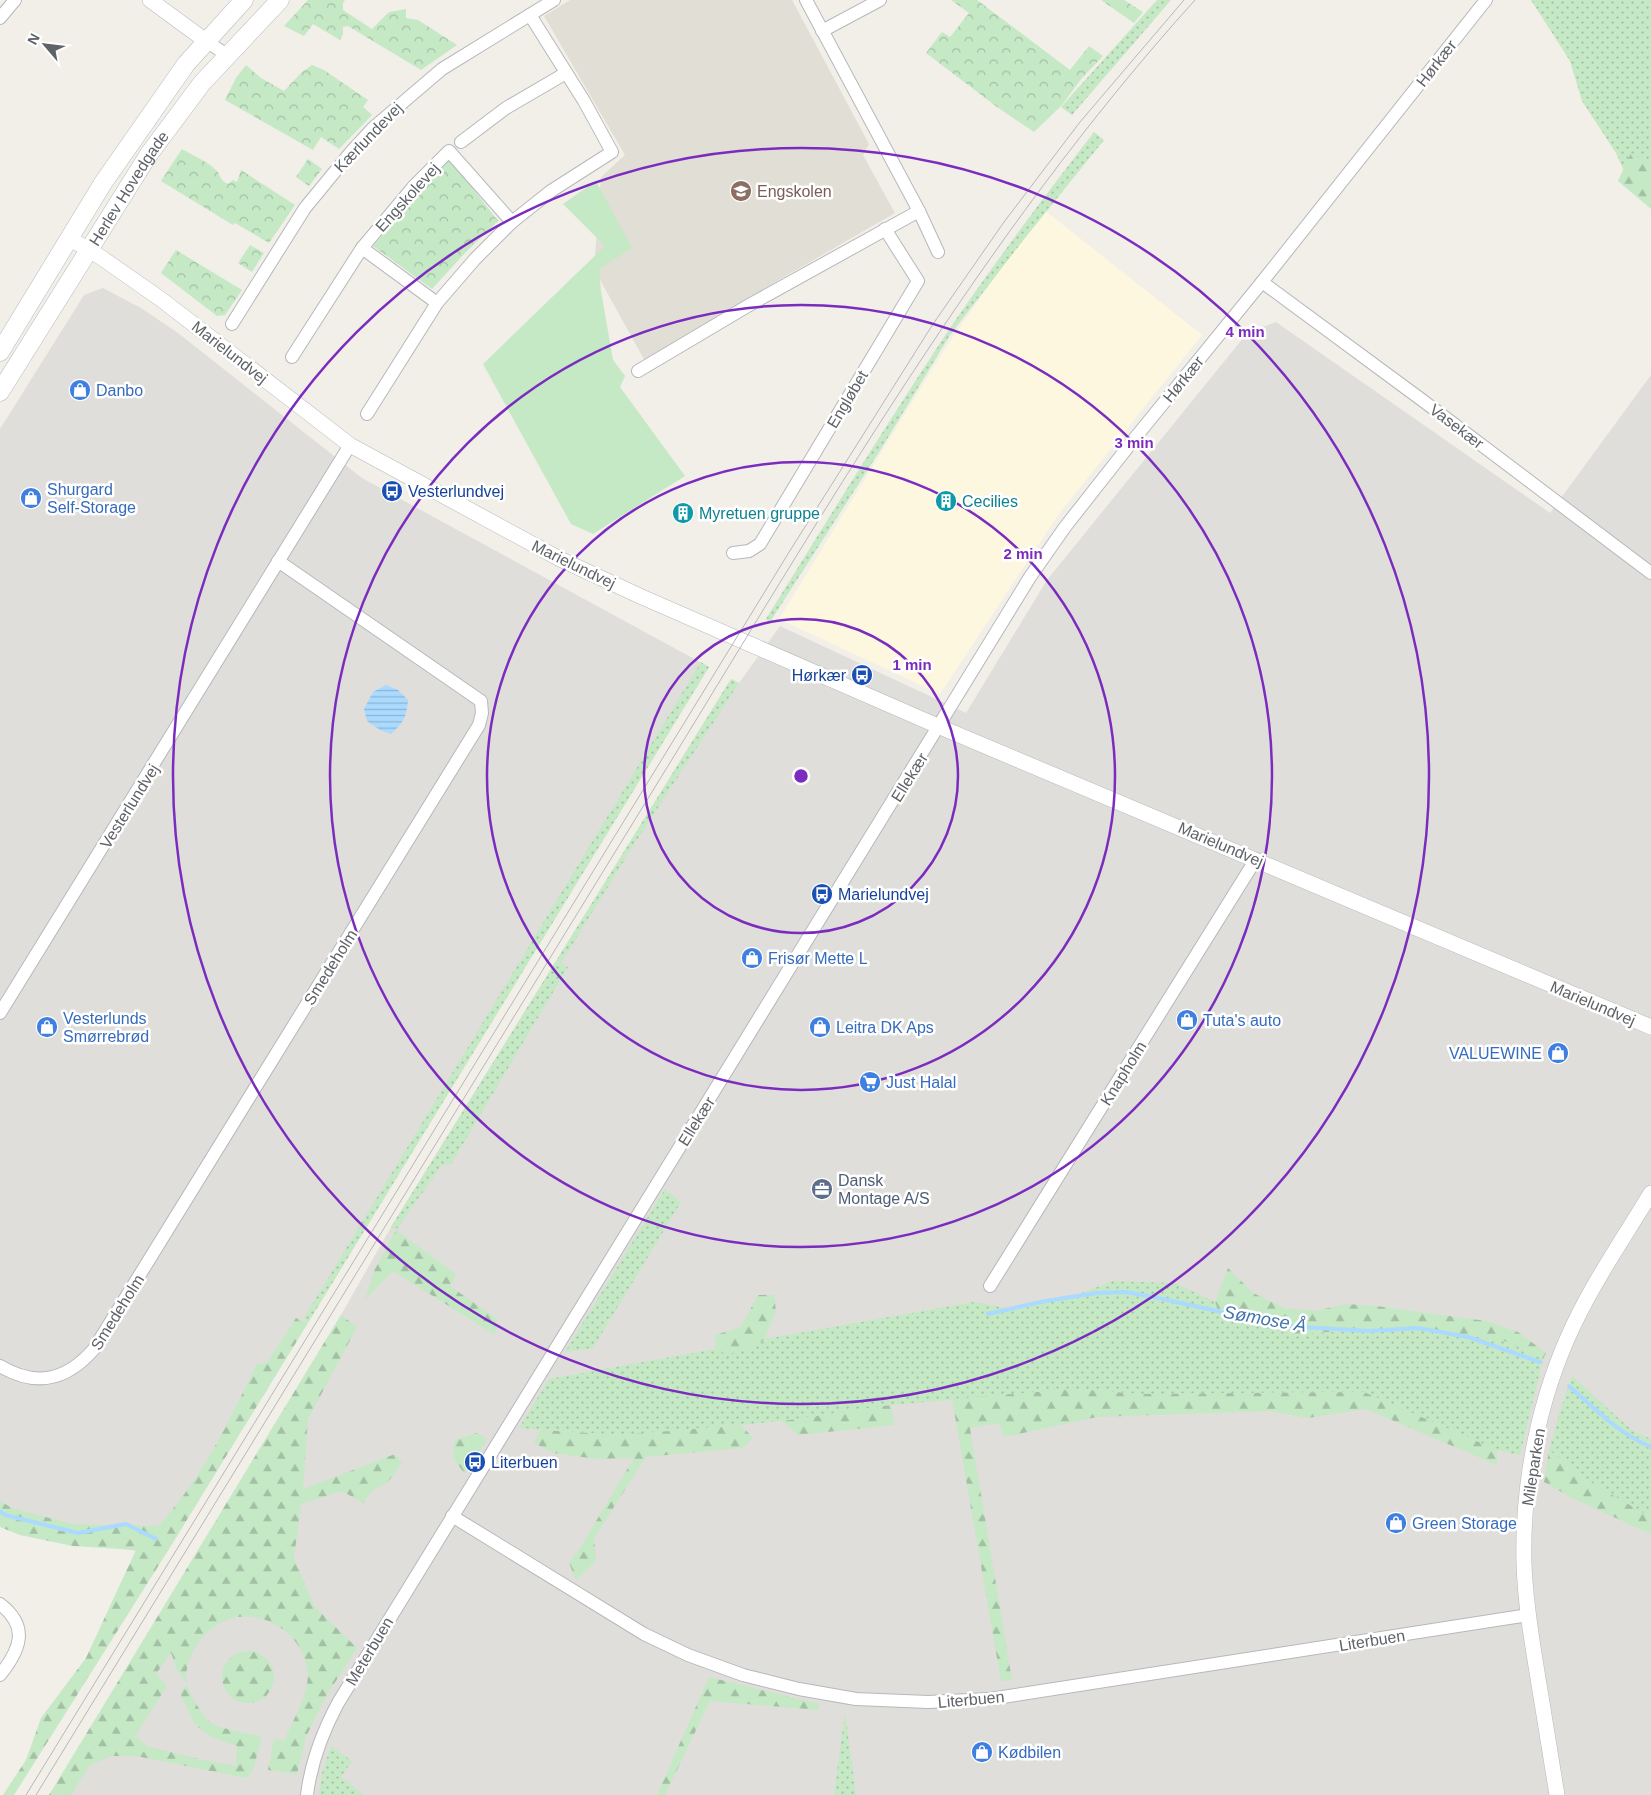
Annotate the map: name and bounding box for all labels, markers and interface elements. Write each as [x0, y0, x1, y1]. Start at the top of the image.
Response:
north arrow [20, 20, 70, 70]
text: N [24, 31, 43, 47]
street label: Hørkær [1413, 36, 1460, 90]
street label: Kærlundevej [331, 99, 406, 176]
street label: Herlev Hovedgade [86, 128, 172, 249]
street label: Engskolevej [372, 160, 443, 235]
school or university icon: Engskolen [729, 179, 753, 203]
place label: Engskolen [757, 183, 832, 200]
street label: Marielundvej [189, 318, 271, 387]
text: 4 min [1225, 323, 1265, 340]
street label: Hørkær [1160, 352, 1207, 406]
street label: Engløbet [824, 367, 871, 431]
shop icon: Danbo [68, 378, 92, 402]
place label: Danbo [96, 382, 143, 399]
street label: Vasekær [1426, 401, 1487, 452]
text: 3 min [1114, 434, 1154, 451]
bus stop icon: Vesterlundvej [380, 479, 404, 503]
place label: Shurgard Self-Storage [47, 481, 136, 516]
place label: Vesterlundvej [408, 483, 504, 500]
shop icon: Shurgard Self-Storage [19, 486, 43, 510]
building icon: Cecilies [934, 489, 958, 513]
place label: Cecilies [962, 493, 1018, 510]
building icon: Myretuen gruppe [671, 501, 695, 525]
place label: Myretuen gruppe [699, 505, 820, 522]
street label: Marielundvej [529, 537, 618, 592]
text: 2 min [1003, 545, 1043, 562]
text: 1 min [892, 656, 932, 673]
bus stop icon: Hørkær [850, 663, 874, 687]
place label: Hørkær [792, 667, 847, 684]
street label: Ellekær [888, 749, 931, 805]
street label: Vesterlundvej [97, 761, 162, 852]
centre of rings [792, 767, 810, 785]
street label: Marielundvej [1176, 819, 1266, 870]
bus stop icon: Marielundvej [810, 882, 834, 906]
place label: Marielundvej [838, 886, 929, 903]
street label: Smedeholm [301, 927, 360, 1008]
shop icon: Frisør Mette L [740, 946, 764, 970]
place label: Frisør Mette L [768, 950, 868, 967]
street label: Marielundvej [1548, 978, 1638, 1029]
shop icon: Tuta's auto [1175, 1008, 1199, 1032]
place label: Vesterlunds Smørrebrød [63, 1010, 149, 1045]
place label: Tuta's auto [1203, 1012, 1281, 1029]
shop icon: Vesterlunds Smørrebrød [35, 1015, 59, 1039]
shop icon: Leitra DK Aps [808, 1015, 832, 1039]
place label: Leitra DK Aps [836, 1019, 934, 1036]
street label: Knapholm [1097, 1038, 1150, 1108]
shop icon: VALUEWINE [1546, 1041, 1570, 1065]
place label: VALUEWINE [1449, 1045, 1542, 1062]
supermarket icon: Just Halal [858, 1070, 882, 1094]
place label: Just Halal [886, 1074, 956, 1091]
street label: Ellekær [675, 1093, 718, 1149]
place label: Dansk Montage A/S [838, 1172, 930, 1207]
office icon: Dansk Montage A/S [810, 1177, 834, 1201]
street label: Smedeholm [88, 1272, 147, 1353]
water label: Sømose Å [1222, 1302, 1308, 1336]
street label: Mileparken [1519, 1427, 1548, 1507]
bus stop icon: Literbuen [463, 1450, 487, 1474]
place label: Literbuen [491, 1454, 558, 1471]
shop icon: Green Storage [1384, 1511, 1408, 1535]
place label: Green Storage [1412, 1515, 1517, 1532]
street label: Meterbuen [342, 1614, 396, 1688]
street label: Literbuen [1338, 1627, 1406, 1654]
street label: Literbuen [937, 1688, 1005, 1711]
shop icon: Kødbilen [970, 1740, 994, 1764]
place label: Kødbilen [998, 1744, 1061, 1761]

